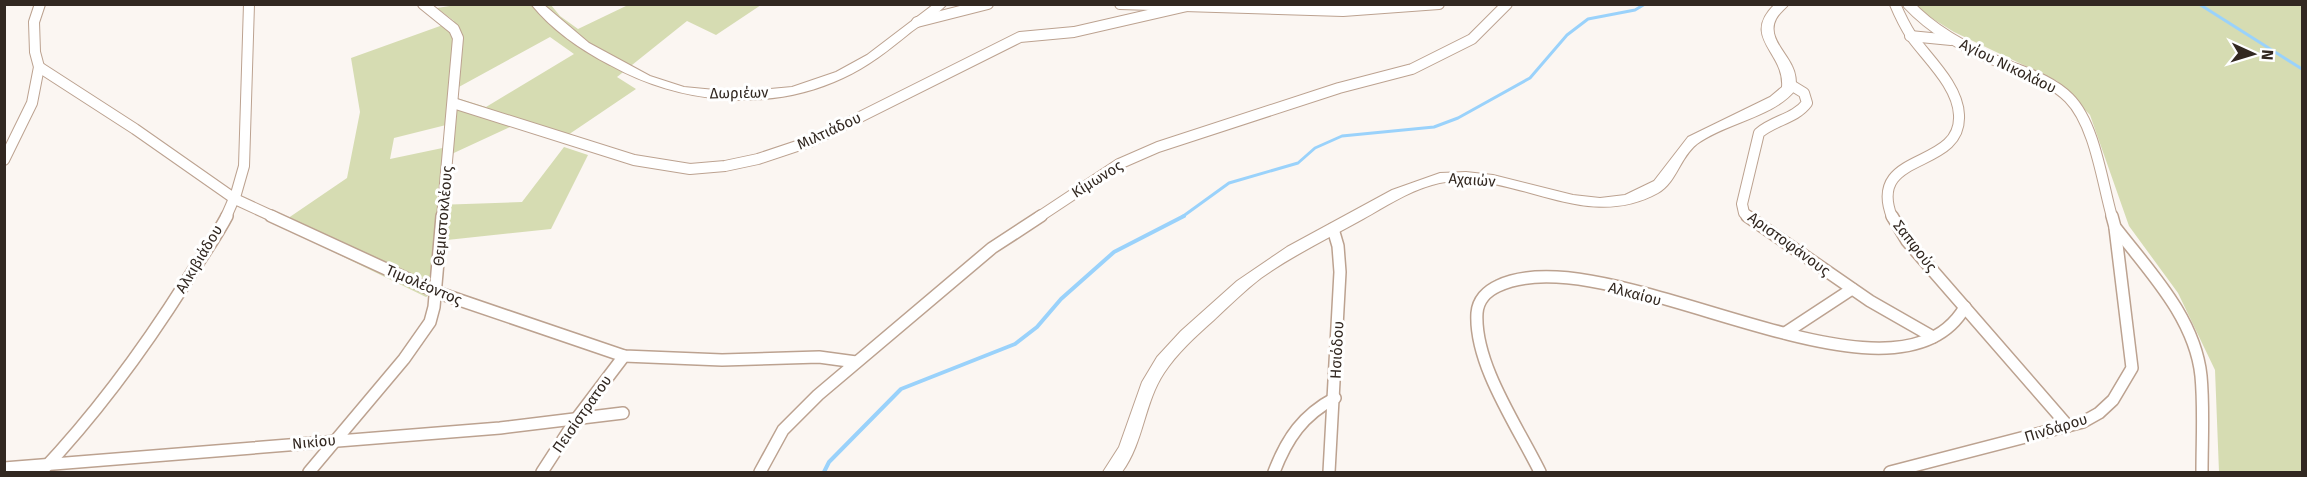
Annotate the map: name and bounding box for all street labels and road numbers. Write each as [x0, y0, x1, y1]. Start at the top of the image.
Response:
street label: Αγίου Νικολάου [1957, 35, 2059, 97]
street label: Δωριέων [709, 83, 769, 103]
street label: Μιλτιάδου [794, 108, 864, 154]
street label: Κίμωνος [1068, 156, 1126, 202]
street label: Θεμιστοκλέους [430, 165, 456, 267]
street label: Αχαιών [1448, 169, 1497, 191]
street label: Αριστοφάνους [1744, 208, 1834, 280]
street label: Σαπφούς [1889, 217, 1941, 275]
street label: Αλκιβιάδου [172, 222, 226, 296]
street label: Τιμολέοντος [383, 261, 465, 309]
street label: Αλκαίου [1606, 278, 1664, 310]
street label: Ησιόδου [1326, 321, 1348, 379]
street label: Πεισίστρατου [549, 372, 615, 456]
street label: Πινδάρου [2022, 410, 2090, 446]
street label: Νικίου [291, 431, 337, 453]

